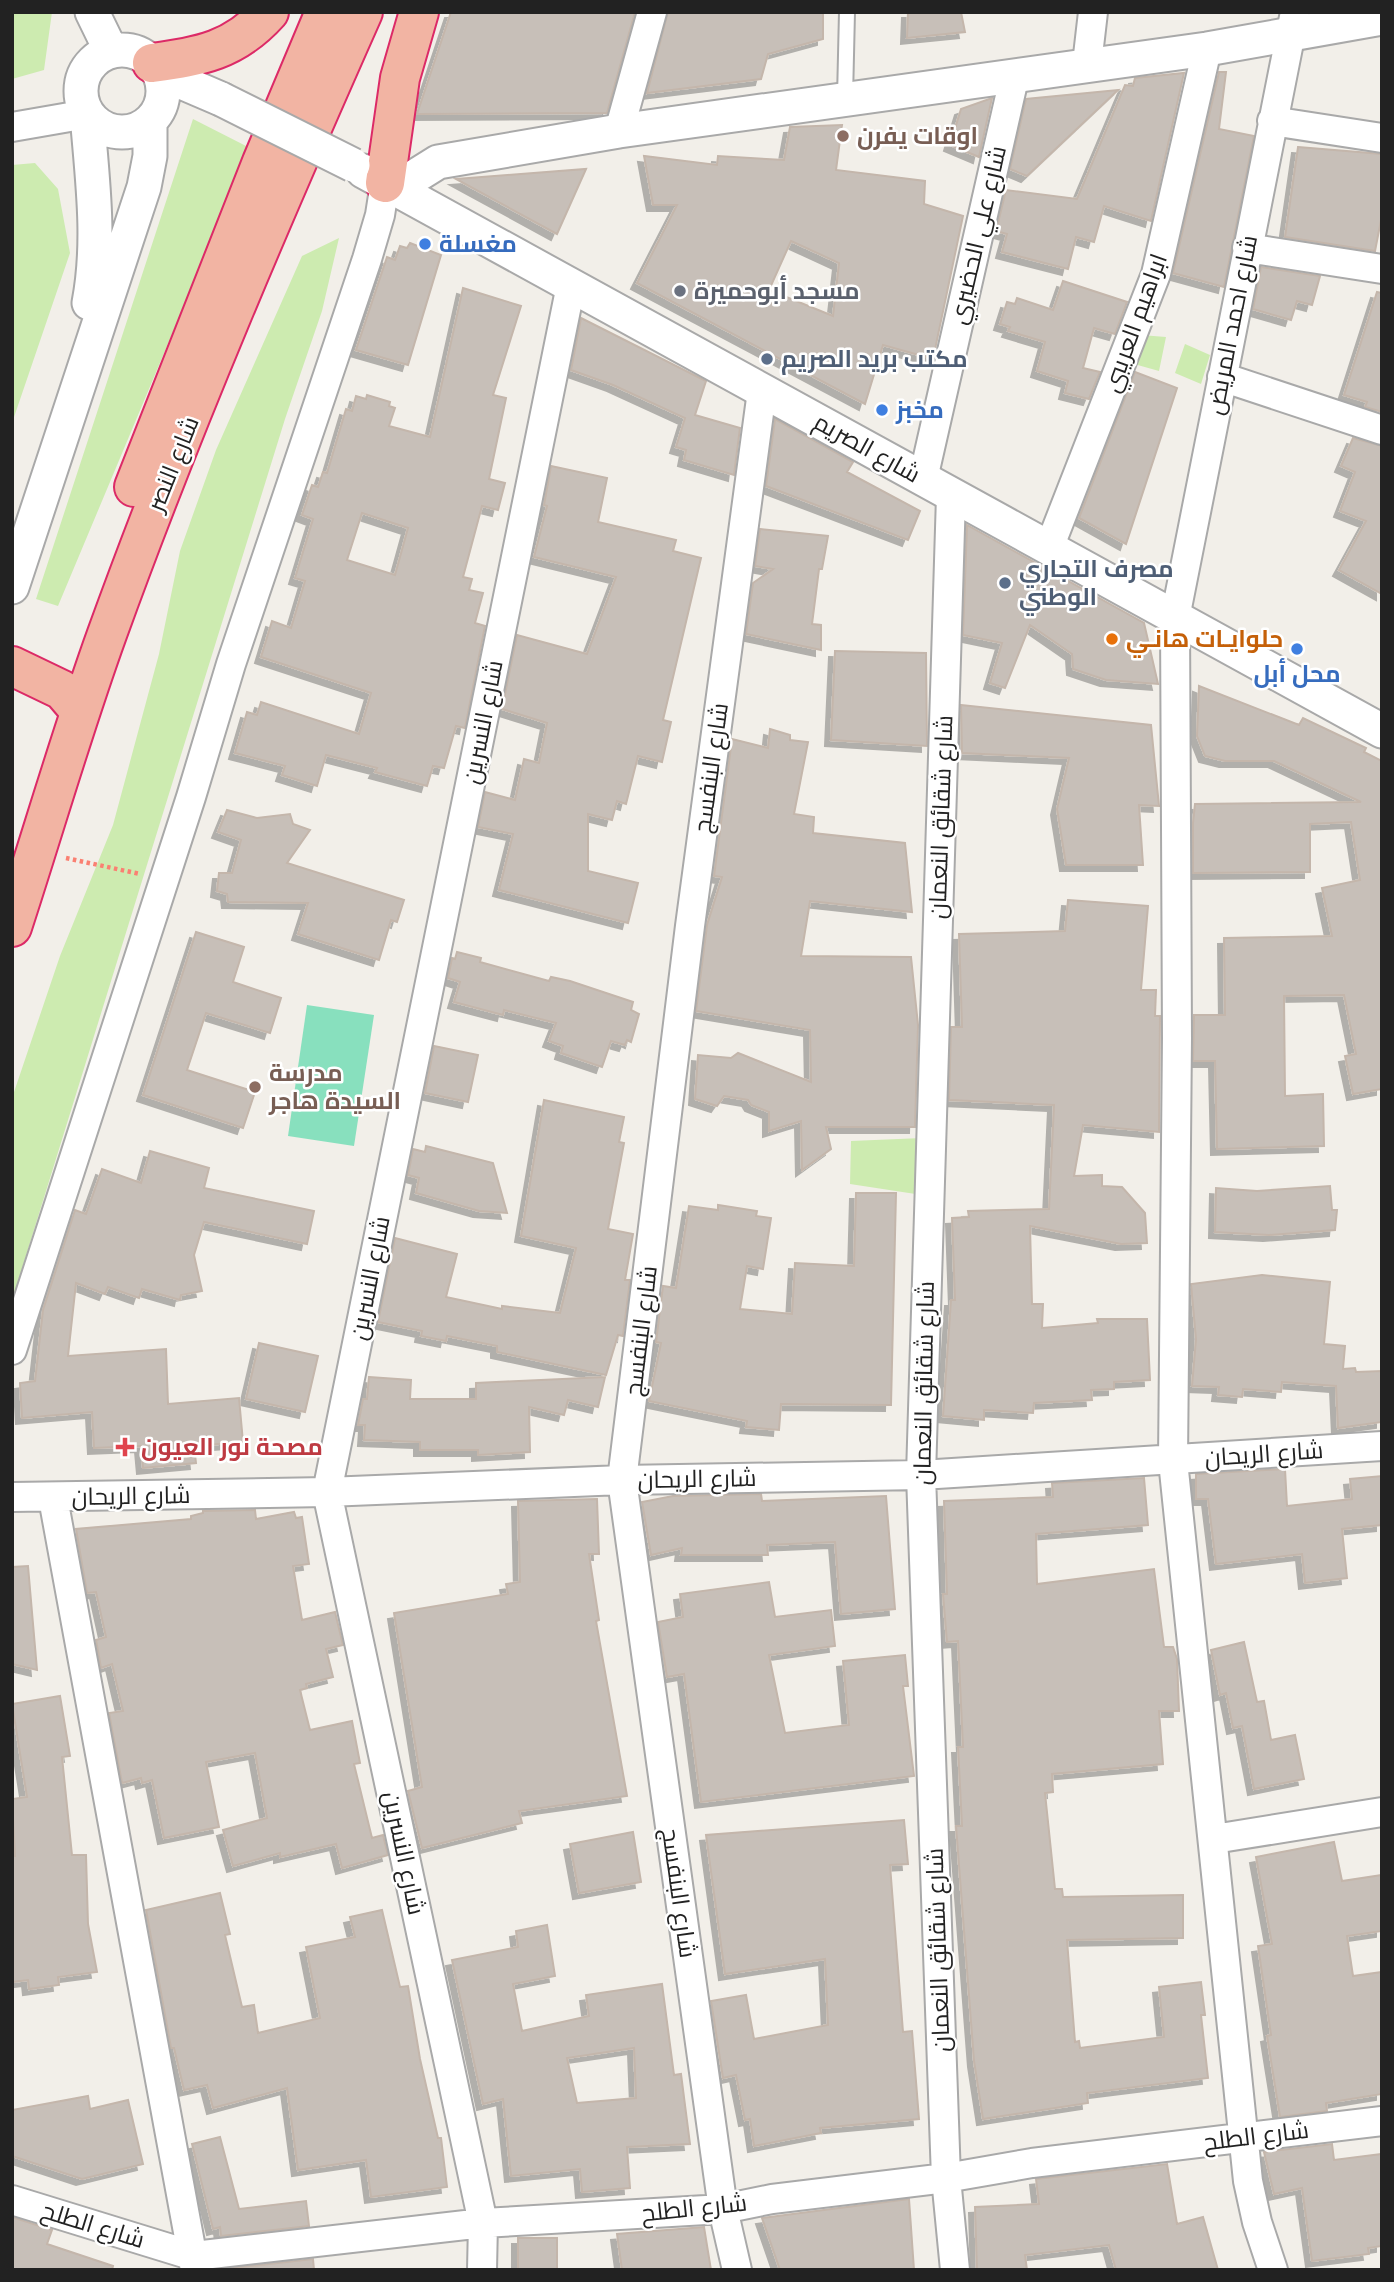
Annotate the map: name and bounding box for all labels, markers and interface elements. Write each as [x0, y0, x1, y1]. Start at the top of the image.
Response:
place label: اوقات يفرن [857, 120, 978, 151]
marker: اوقات يفرن [835, 128, 851, 144]
street label: شارع علي الحضيري [942, 142, 1017, 328]
place label: مغسلة [439, 228, 517, 259]
street label: شارع احمد المريض [1199, 232, 1265, 418]
marker: مغسلة [417, 236, 433, 252]
street label: ابراهيم العريبي [1095, 249, 1178, 398]
place label: مسجد أبوحميرة [694, 275, 860, 306]
marker: مسجد أبوحميرة [672, 283, 688, 299]
place label: مكتب بريد الصريم [781, 343, 968, 375]
marker: مكتب بريد الصريم [759, 351, 775, 367]
place label: مخبز [895, 394, 944, 425]
marker: مخبز [874, 402, 890, 418]
street label: شارع الصريم [808, 406, 926, 490]
street label: شارع النصر [139, 412, 207, 518]
place label: مصرف التجاري الوطني [1019, 553, 1174, 616]
marker: مصرف التجاري الوطني [997, 575, 1013, 591]
place label: حلوايـات هانـي [1126, 623, 1283, 658]
marker: حلوايـات هانـي [1104, 631, 1120, 647]
marker: محل أبل [1289, 641, 1305, 657]
street label: شارع النسرين [455, 657, 511, 787]
place label: محل أبل [1253, 658, 1341, 689]
street label: شارع البنفسج [686, 701, 736, 835]
street label: شارع شقائق النعمان [921, 714, 961, 920]
place label: مدرسة السيدة هاجر [268, 1057, 401, 1116]
marker: مدرسة السيدة هاجر [247, 1079, 263, 1095]
street label: شارع النسرين [342, 1213, 398, 1343]
street label: شارع البنفسج [617, 1264, 665, 1398]
street label: شارع شقائق النعمان [906, 1281, 942, 1485]
place label: مصحة نور العيون [141, 1431, 323, 1462]
street label: شارع الريحان [1204, 1434, 1324, 1474]
marker: مصحة نور العيون [115, 1437, 135, 1457]
street label: شارع الريحان [637, 1462, 757, 1496]
street label: شارع الريحان [71, 1479, 191, 1513]
street label: شارع النسرين [375, 1788, 433, 1918]
street label: شارع البنفسج [654, 1826, 704, 1960]
street label: شارع شقائق النعمان [918, 1847, 958, 2053]
street label: شارع الطلح [1201, 2114, 1311, 2158]
street label: شارع الطلح [639, 2187, 749, 2229]
street label: شارع الطلح [37, 2194, 149, 2256]

